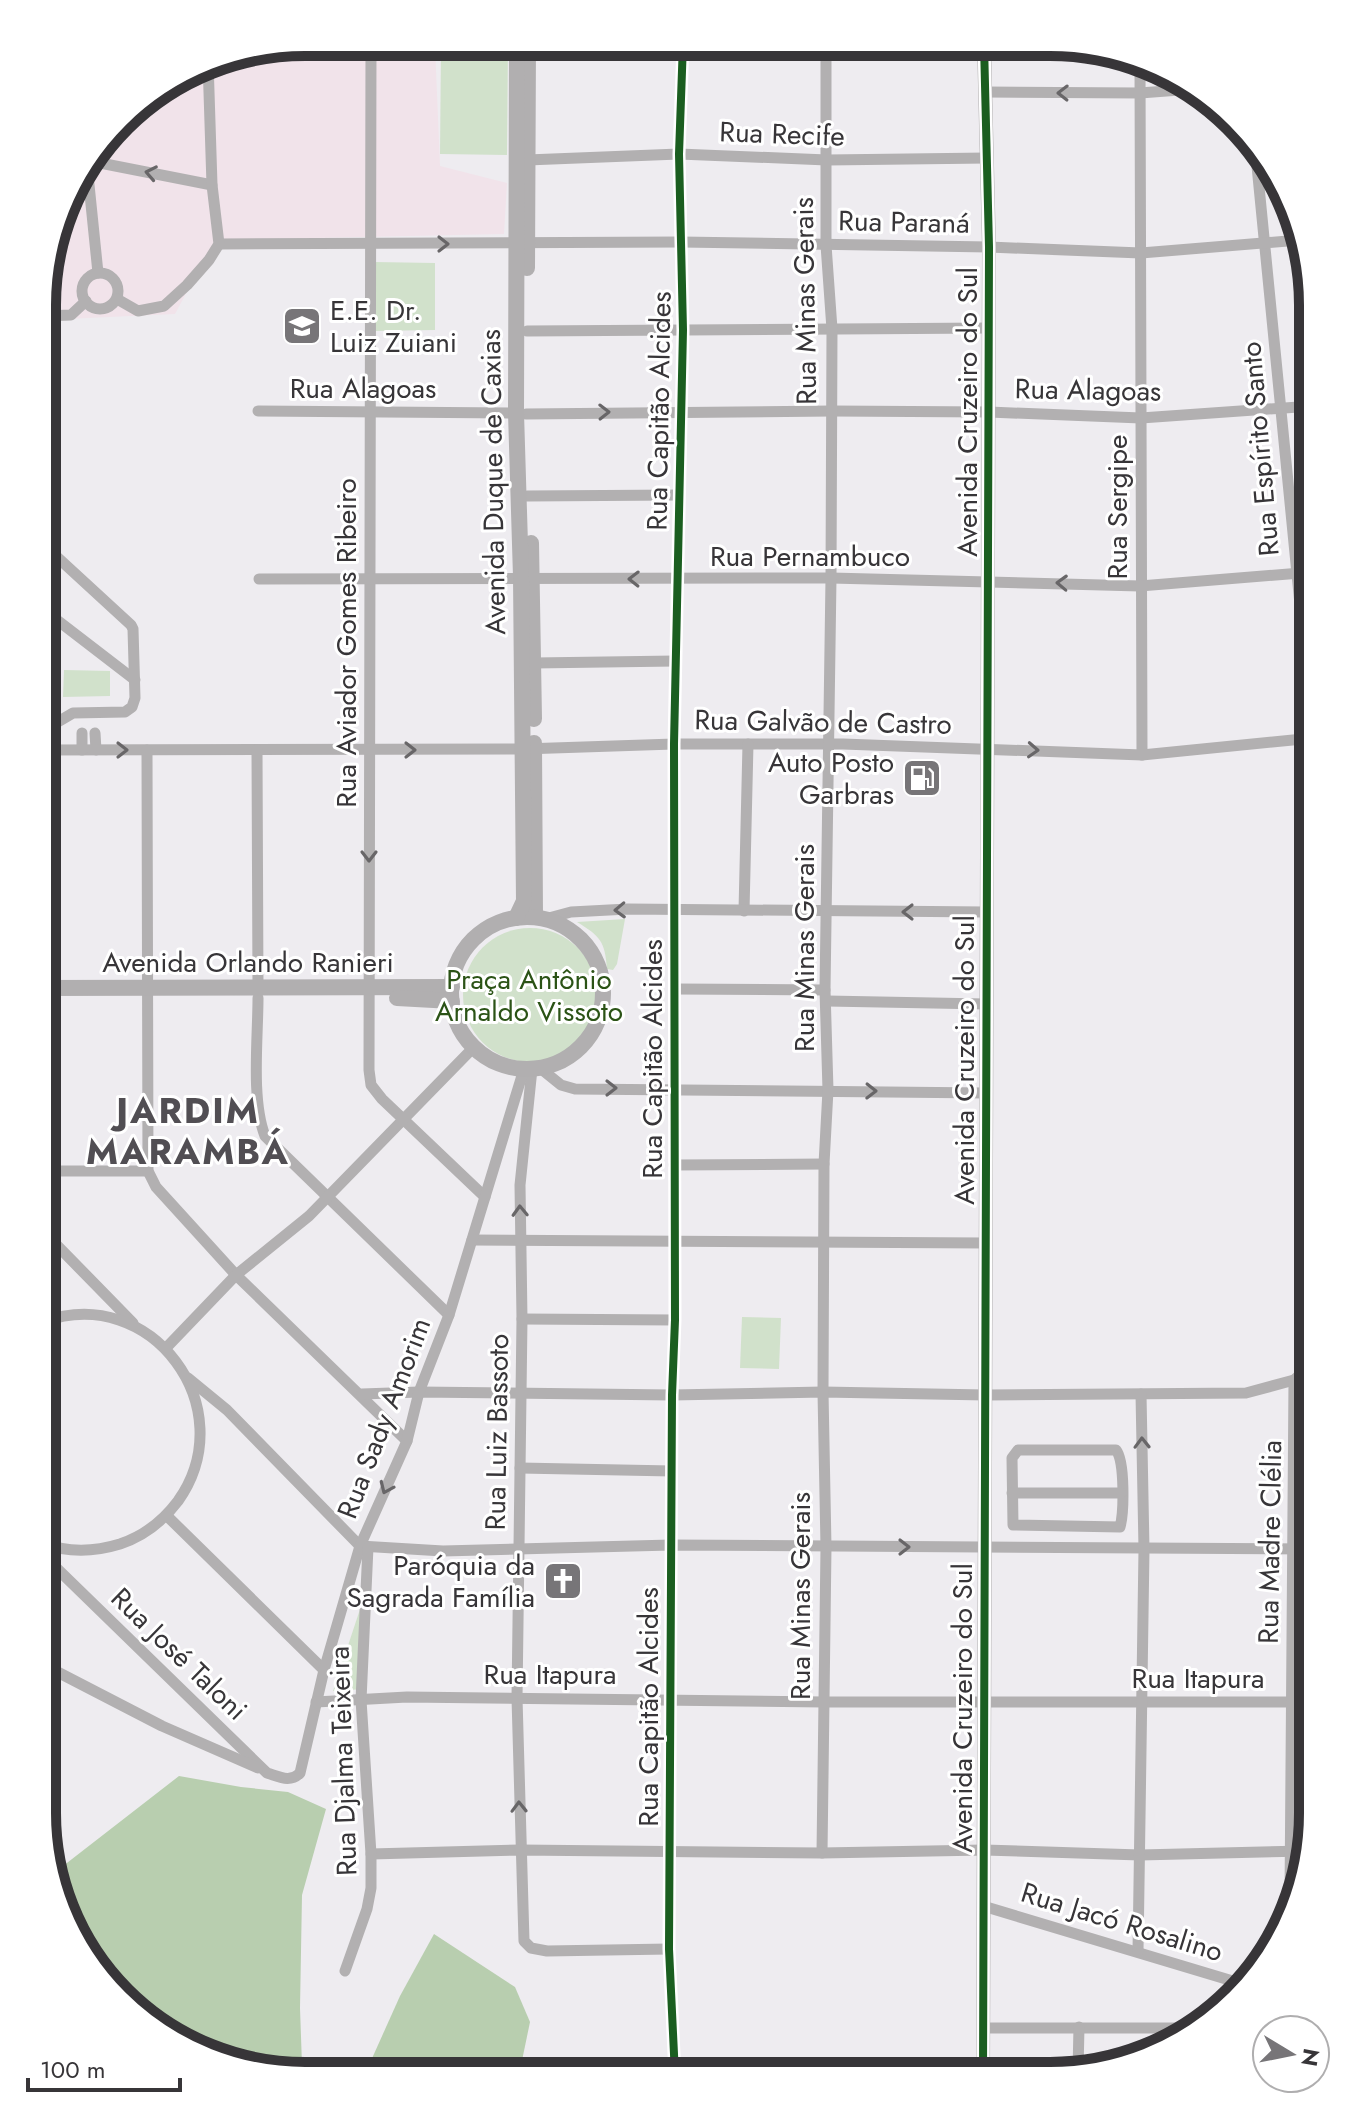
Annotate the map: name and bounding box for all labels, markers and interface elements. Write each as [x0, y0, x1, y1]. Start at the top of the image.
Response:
one-way arrow [1056, 84, 1069, 101]
street label: Rua Recife [719, 111, 845, 157]
one-way arrow [145, 165, 158, 182]
street label: Rua Minas Gerais [783, 197, 827, 405]
street label: Rua Paraná [838, 200, 970, 244]
one-way arrow [437, 235, 450, 253]
street label: Avenida Cruzeiro do Sul [947, 267, 988, 557]
place label: E.E. Dr. Luiz Zuiani [330, 290, 457, 363]
street label: Rua Capitão Alcides [636, 291, 682, 531]
school or university icon: E.E. Dr. Luiz Zuiani [281, 305, 323, 347]
street label: Avenida Duque de Caxias [470, 329, 516, 635]
street label: Rua Espírito Santo [1230, 340, 1290, 558]
street label: Rua Alagoas [290, 368, 436, 409]
street label: Rua Alagoas [1014, 368, 1162, 412]
one-way arrow [598, 403, 611, 421]
street label: Rua Sergipe [1097, 435, 1138, 579]
street label: Rua Aviador Gomes Ribeiro [326, 478, 367, 808]
street label: Rua Pernambuco [710, 536, 910, 577]
one-way arrow [627, 570, 640, 588]
one-way arrow [1055, 575, 1068, 592]
street label: Rua Galvão de Castro [694, 699, 952, 745]
one-way arrow [116, 741, 129, 759]
one-way arrow [404, 741, 417, 759]
one-way arrow [1027, 741, 1040, 758]
place label: Auto Posto Garbras [768, 742, 894, 815]
fuel station icon: Auto Posto Garbras [901, 757, 943, 799]
street label: Rua Minas Gerais [784, 844, 825, 1052]
one-way arrow [360, 850, 378, 863]
one-way arrow [613, 901, 626, 918]
one-way arrow [901, 903, 914, 921]
street label: Avenida Cruzeiro do Sul [944, 915, 985, 1205]
street label: Rua Capitão Alcides [632, 939, 673, 1179]
street label: Avenida Orlando Ranieri [102, 942, 394, 983]
park label: Praça Antônio Arnaldo Vissoto [435, 959, 623, 1032]
one-way arrow [605, 1080, 618, 1097]
one-way arrow [865, 1082, 878, 1099]
district label: JARDIM MARAMBÁ [86, 1084, 290, 1177]
one-way arrow [512, 1204, 529, 1217]
street label: Rua Sady Amorim [327, 1312, 441, 1524]
street label: Rua Luiz Bassoto [475, 1333, 519, 1531]
one-way arrow [1133, 1436, 1151, 1449]
street label: Rua Madre Clélia [1248, 1440, 1292, 1644]
one-way arrow [380, 1480, 396, 1494]
street label: Rua Minas Gerais [780, 1492, 821, 1700]
one-way arrow [898, 1538, 911, 1556]
place label: Paróquia da Sagrada Família [346, 1545, 535, 1618]
church icon: Paróquia da Sagrada Família [542, 1560, 584, 1602]
street label: Avenida Cruzeiro do Sul [942, 1563, 983, 1853]
street label: Rua José Taloni [102, 1578, 256, 1730]
street label: Rua Capitão Alcides [628, 1587, 669, 1827]
street label: Rua Djalma Teixeira [319, 1645, 367, 1877]
street label: Rua Itapura [483, 1654, 617, 1695]
street label: Rua Itapura [1131, 1658, 1265, 1699]
one-way arrow [510, 1800, 528, 1813]
street label: Rua Jacó Rosalino [1016, 1872, 1228, 1972]
north arrow [1251, 2014, 1331, 2094]
scale bar [28, 2042, 180, 2092]
text: N [1293, 2046, 1328, 2069]
text: 100 m [40, 2052, 106, 2087]

